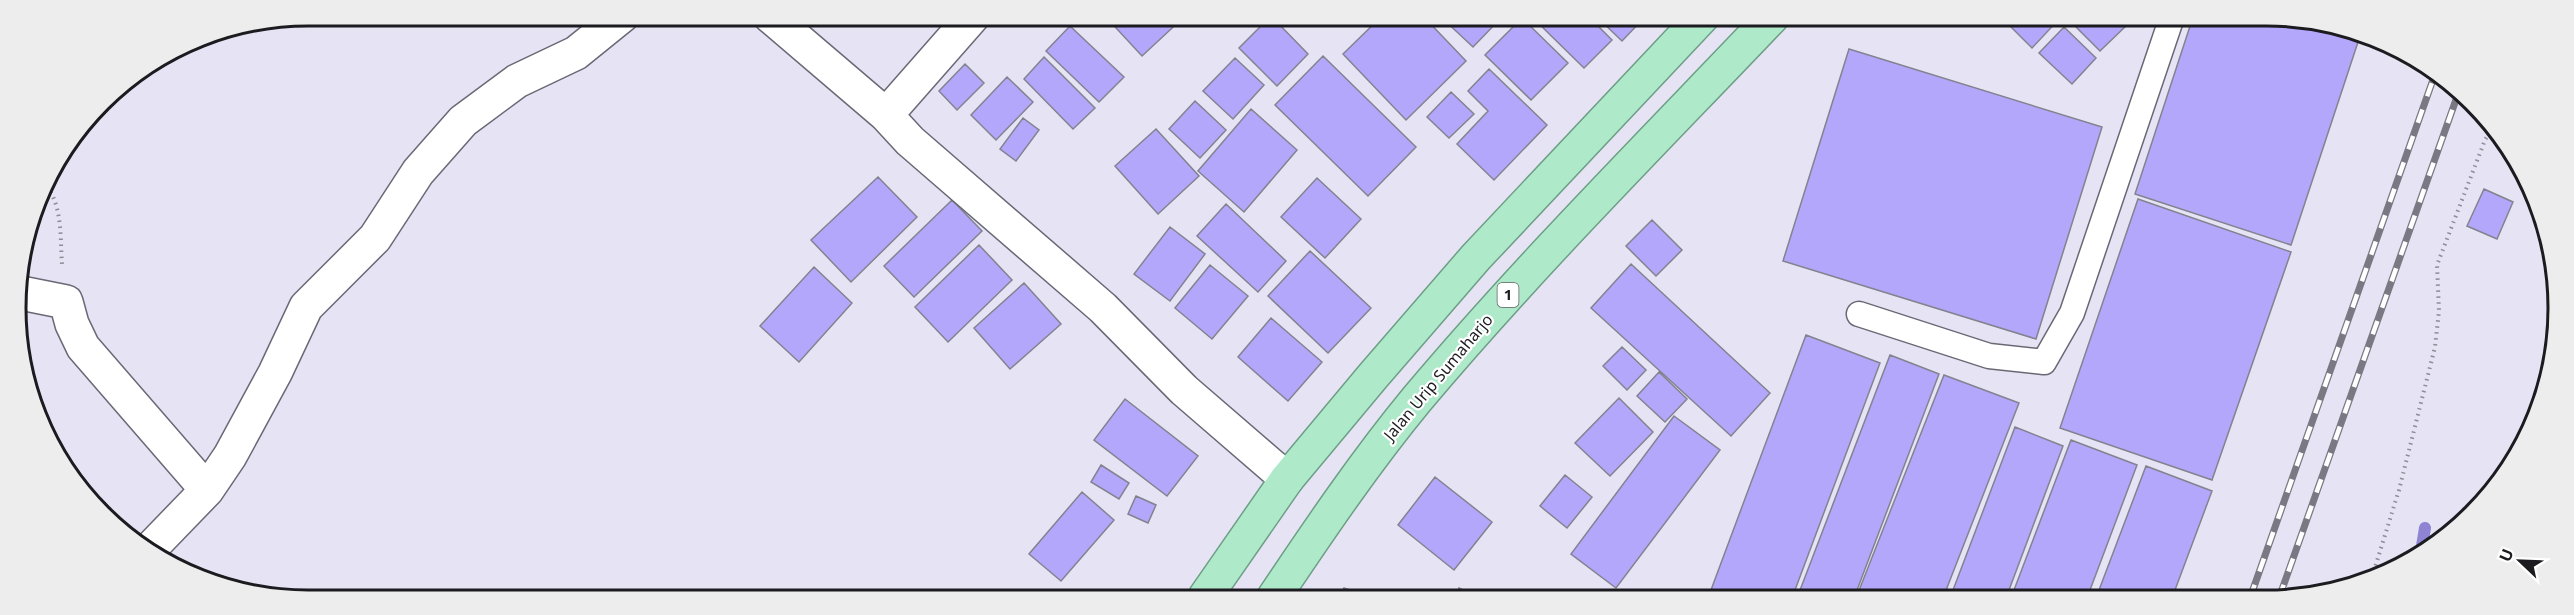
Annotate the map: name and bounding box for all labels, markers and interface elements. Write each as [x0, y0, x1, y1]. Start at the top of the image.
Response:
road number: 1 [1498, 283, 1518, 307]
street label: Jalan Urip Sumaharjo [1377, 309, 1497, 446]
north arrow [2490, 531, 2550, 591]
text: U [2494, 545, 2519, 565]

